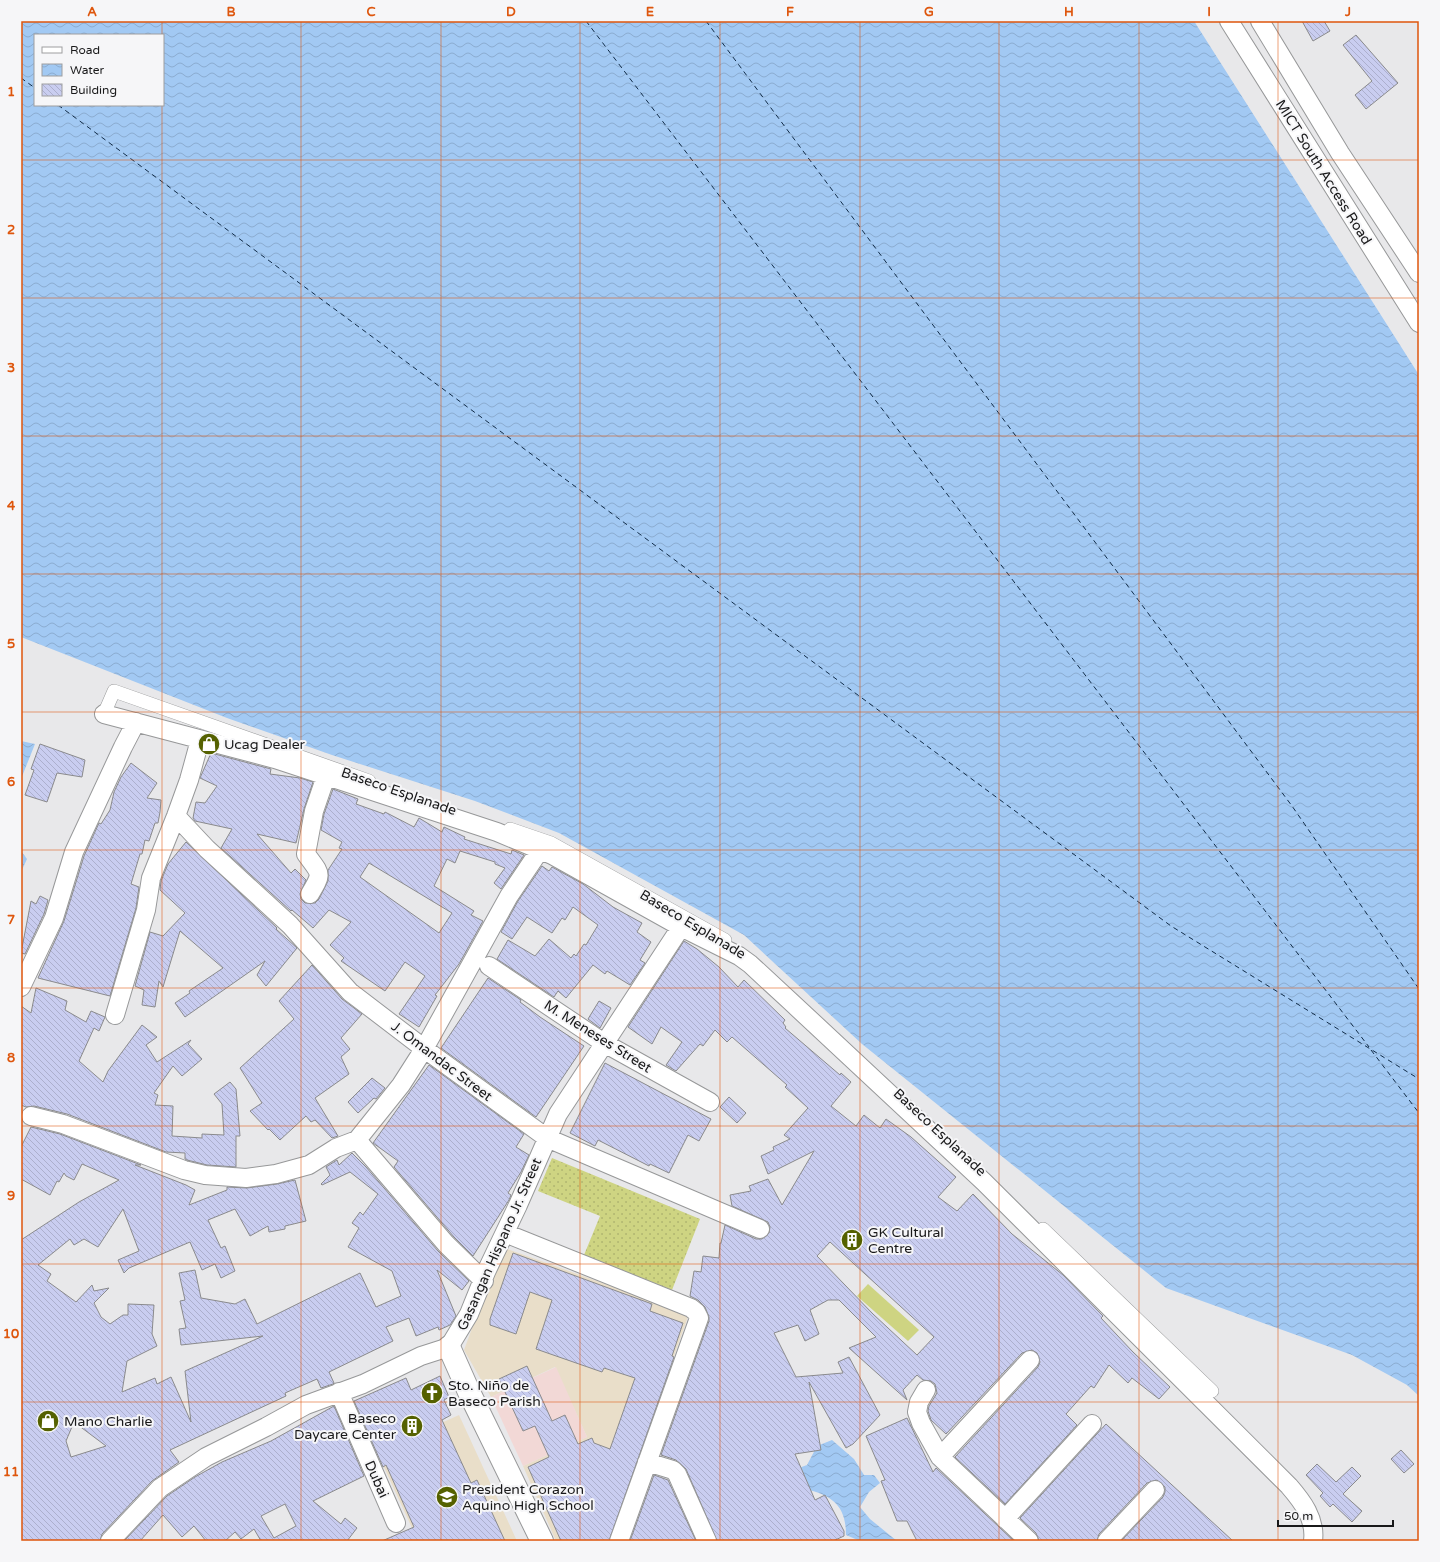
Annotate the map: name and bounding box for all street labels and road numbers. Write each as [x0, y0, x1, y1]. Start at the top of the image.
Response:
street label: MICT South Access Road [1272, 97, 1375, 248]
street label: Baseco Esplanade [339, 764, 459, 819]
street label: Baseco Esplanade [637, 886, 749, 963]
street label: M. Meneses Street [541, 996, 655, 1077]
street label: J. Omandac Street [388, 1018, 496, 1105]
street label: Baseco Esplanade [890, 1085, 990, 1180]
street label: Gasangan Hispano Jr. Street [454, 1155, 546, 1333]
street label: Dubai [361, 1458, 392, 1501]

